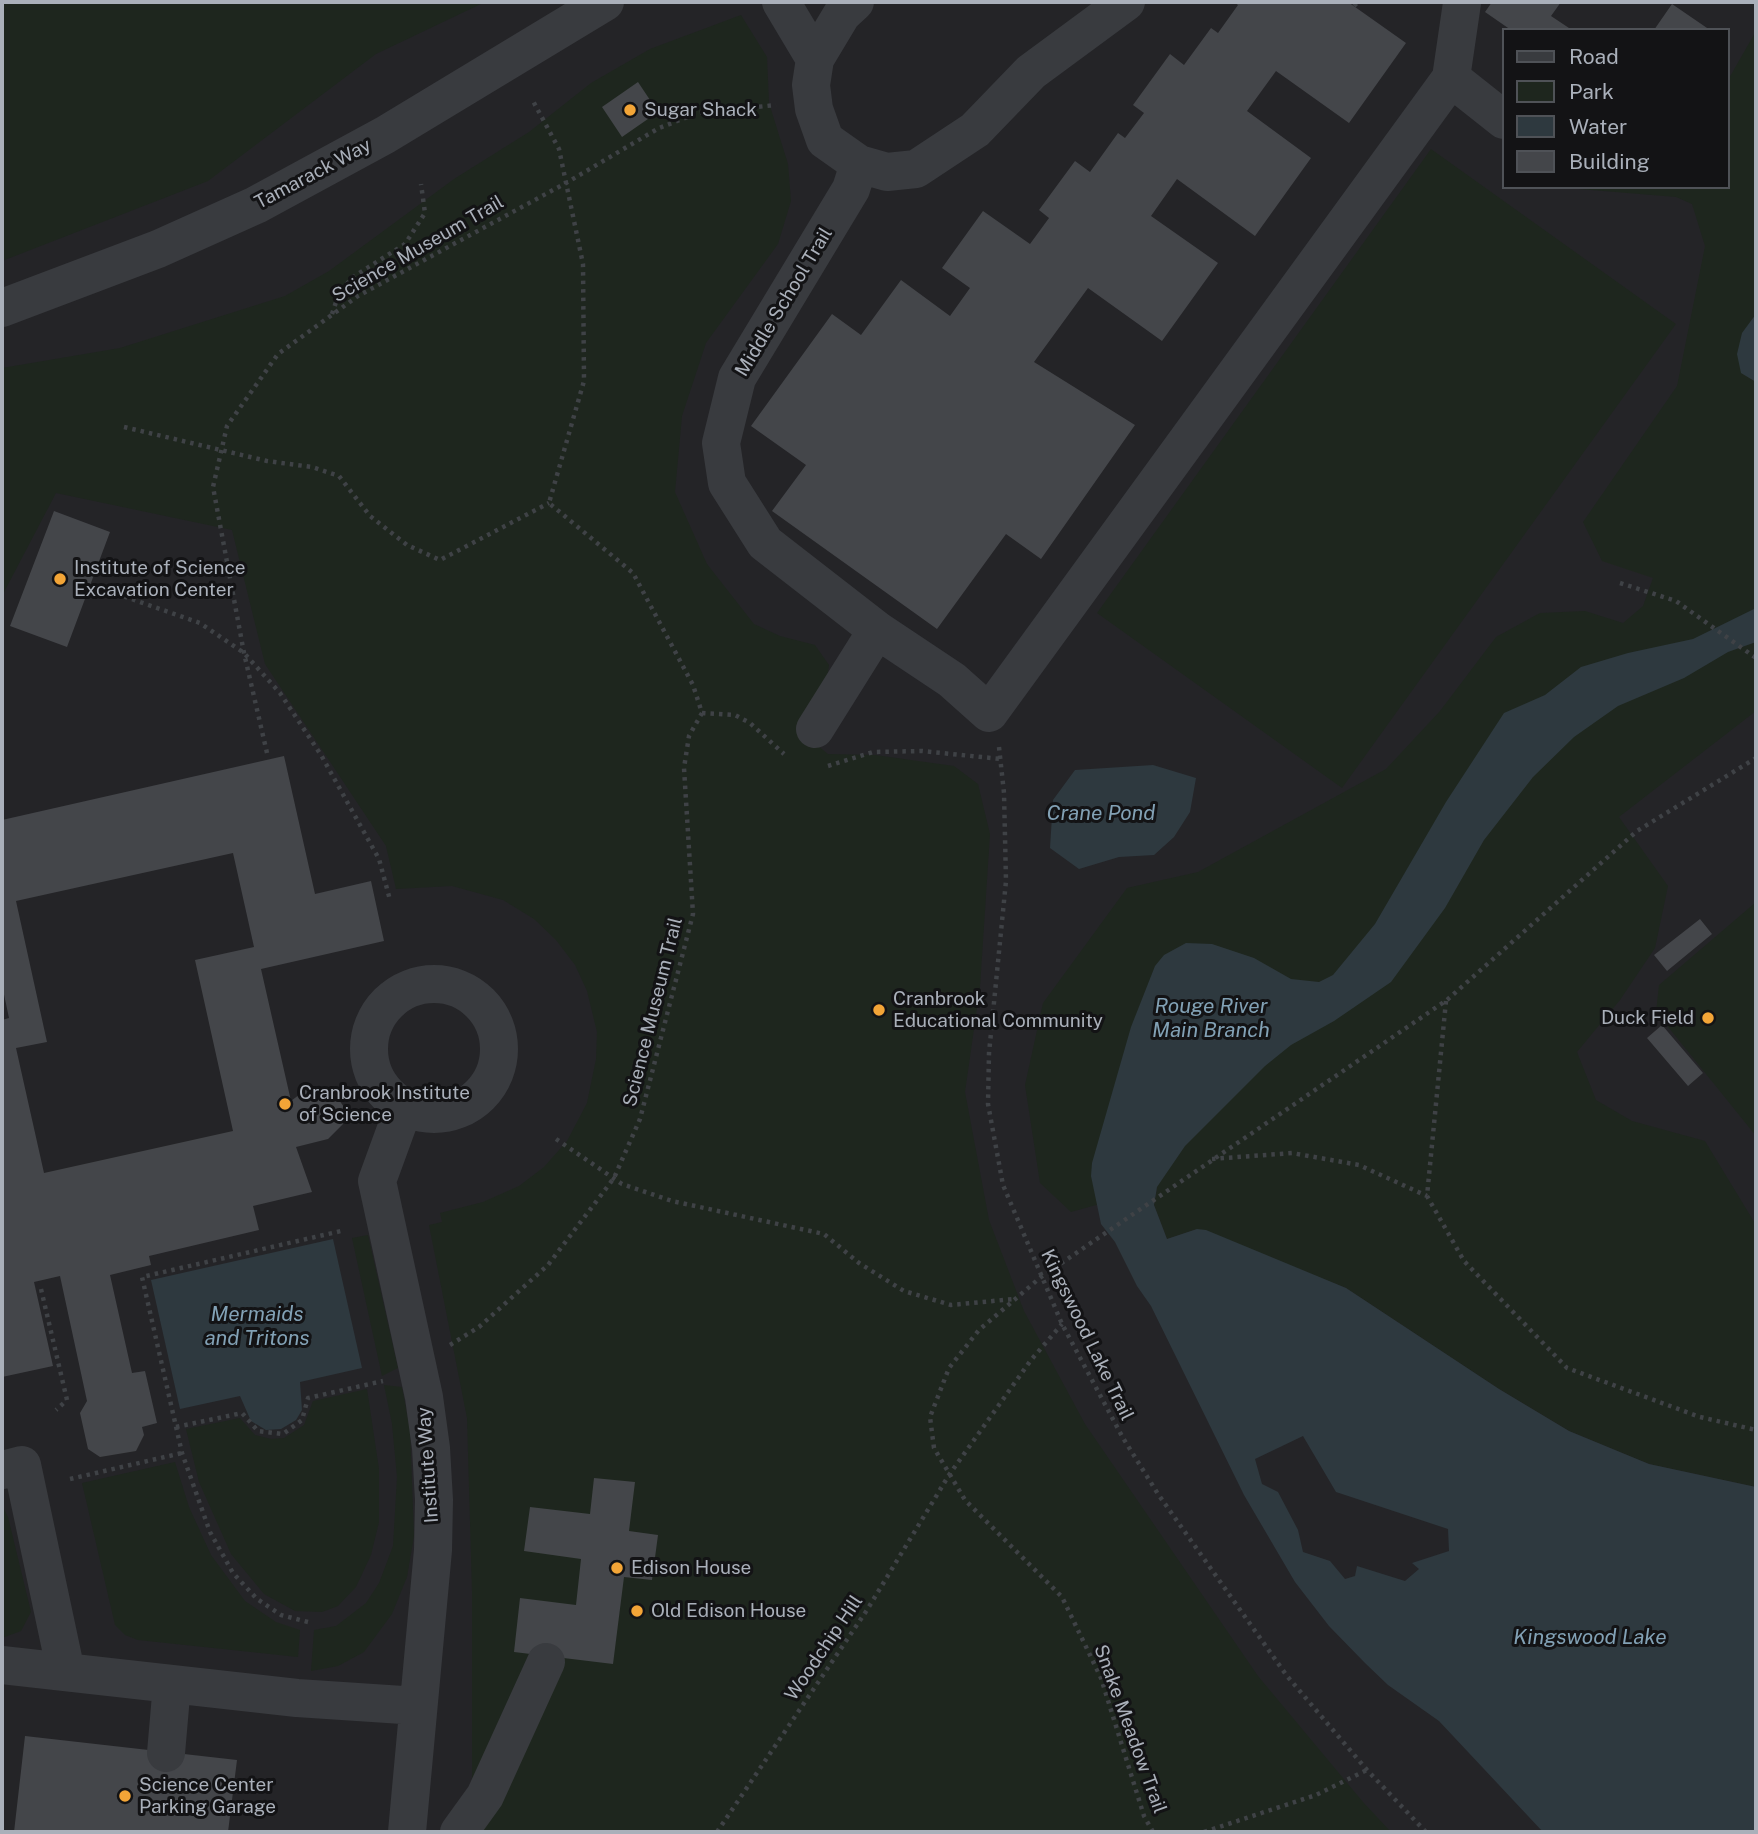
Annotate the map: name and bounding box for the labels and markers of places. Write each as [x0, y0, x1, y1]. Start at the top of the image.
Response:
place label: Sugar Shack [644, 99, 757, 121]
marker: Sugar Shack [622, 102, 638, 118]
place label: Institute of Science Excavation Center [74, 557, 245, 601]
marker: Institute of Science Excavation Center [52, 571, 68, 587]
place label: Cranbrook Educational Community [893, 988, 1103, 1032]
marker: Cranbrook Educational Community [871, 1002, 887, 1018]
place label: Duck Field [1601, 1007, 1694, 1029]
marker: Duck Field [1700, 1010, 1716, 1026]
place label: Cranbrook Institute of Science [299, 1082, 470, 1126]
marker: Cranbrook Institute of Science [277, 1096, 293, 1112]
place label: Edison House [631, 1557, 751, 1579]
marker: Edison House [609, 1560, 625, 1576]
place label: Old Edison House [651, 1600, 806, 1622]
marker: Old Edison House [629, 1603, 645, 1619]
place label: Science Center Parking Garage [139, 1774, 276, 1818]
marker: Science Center Parking Garage [117, 1788, 133, 1804]

